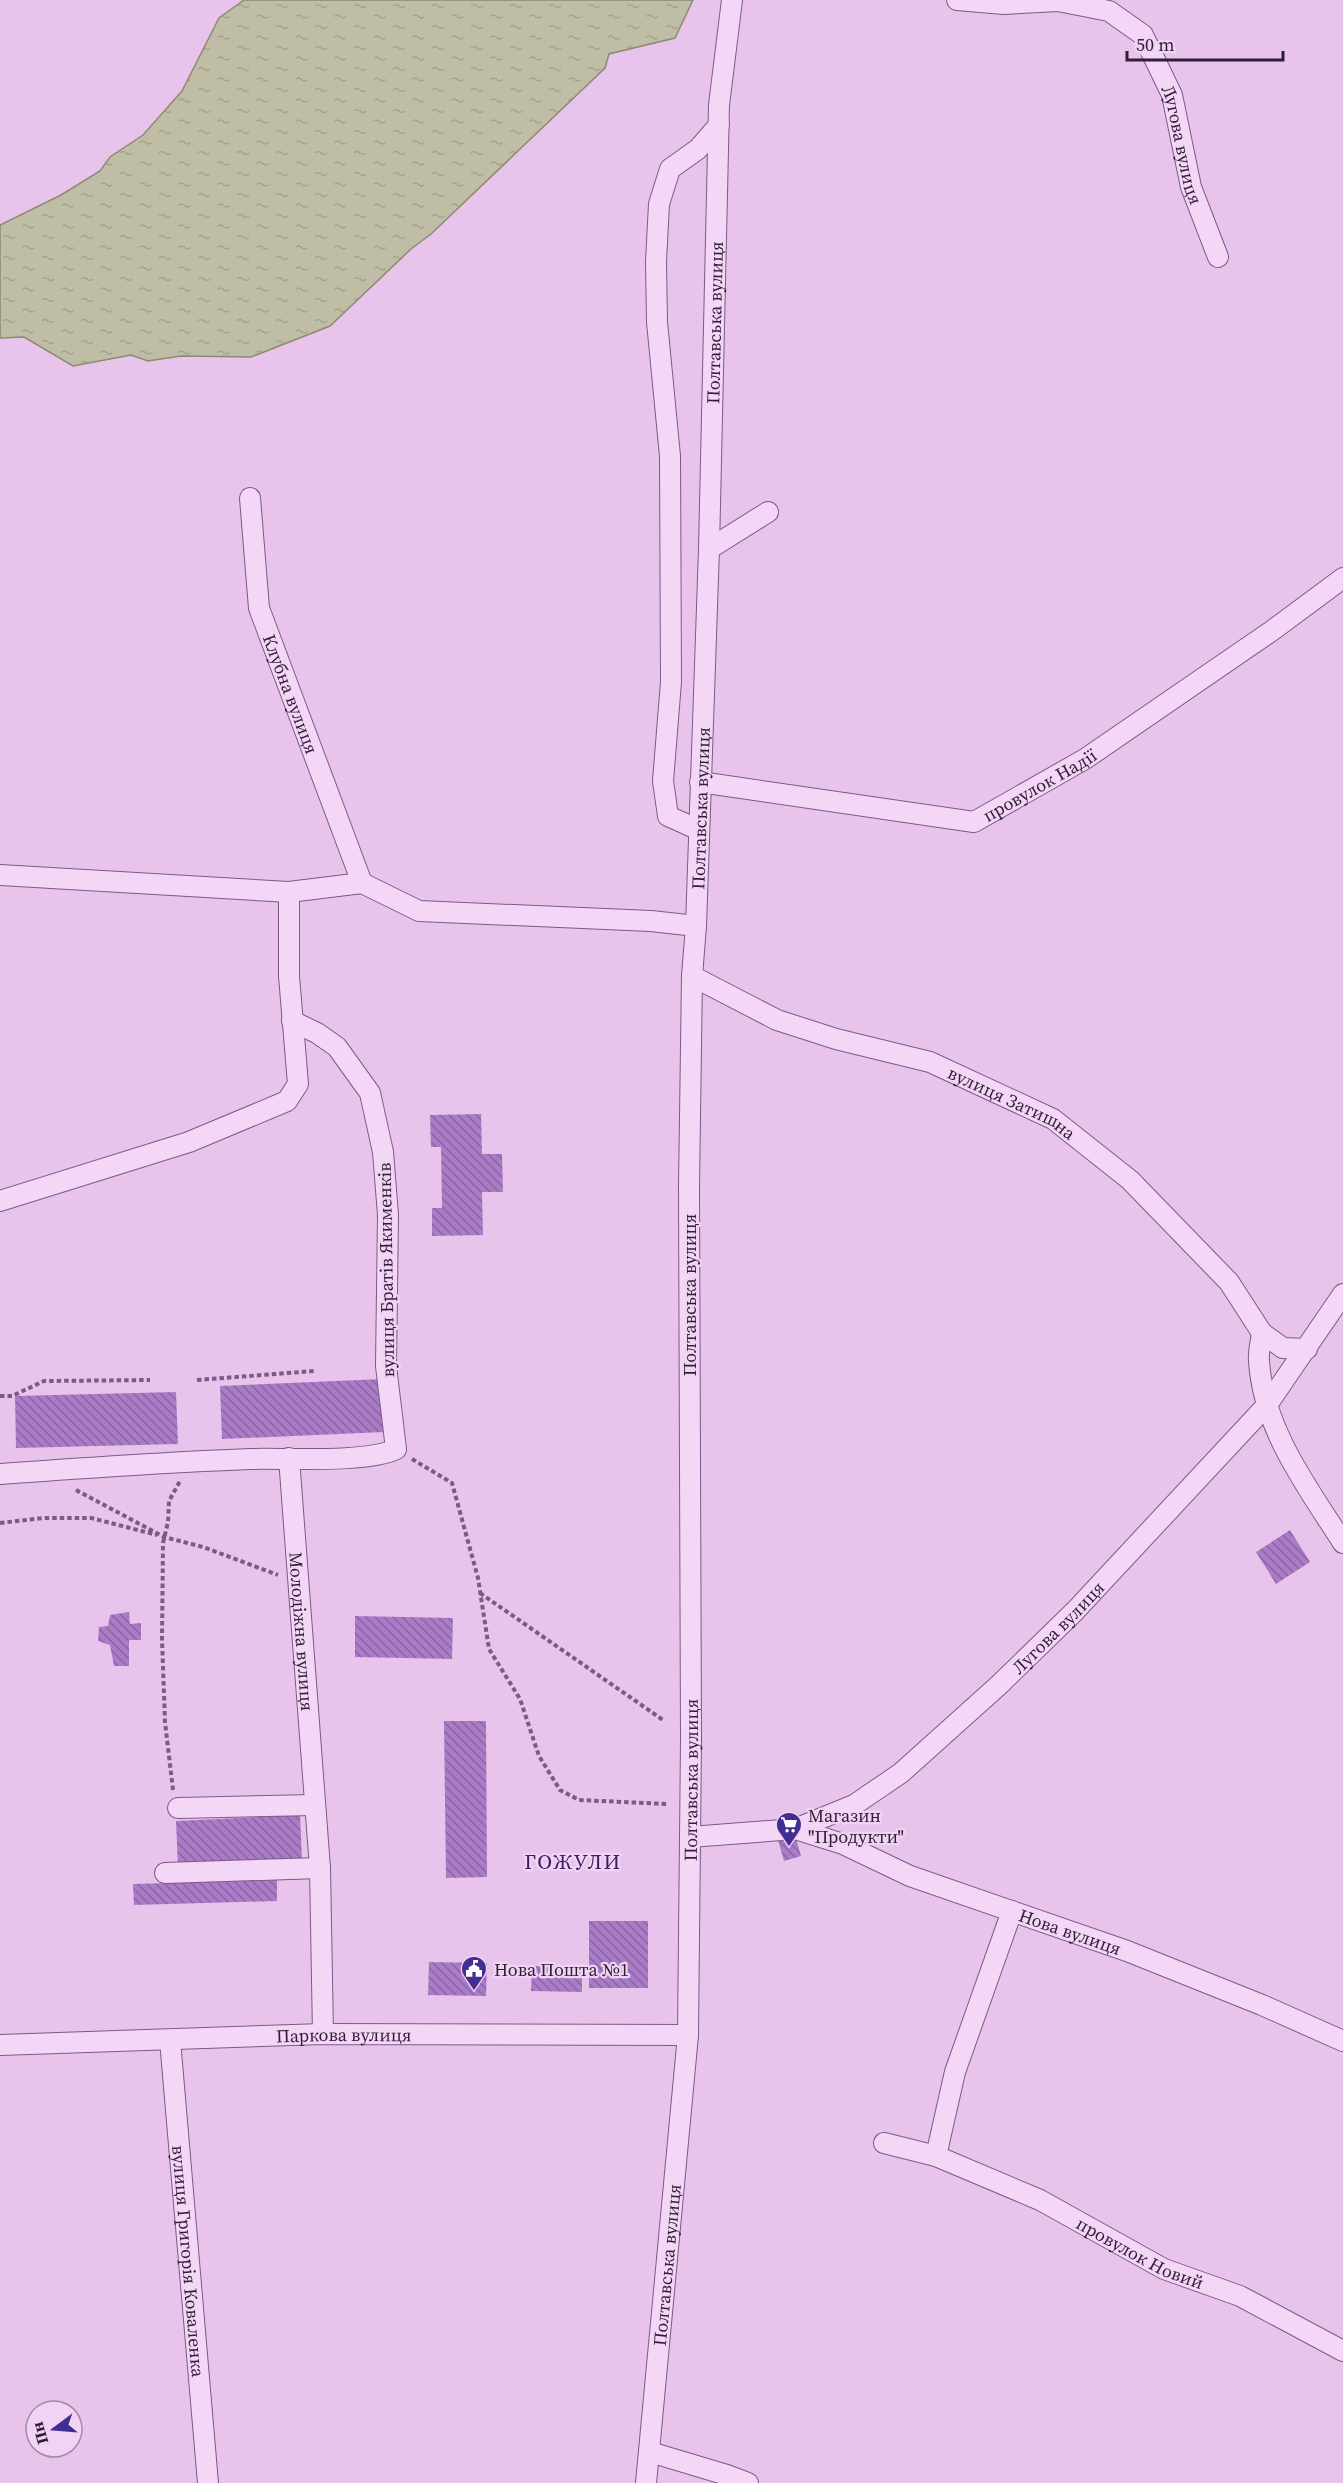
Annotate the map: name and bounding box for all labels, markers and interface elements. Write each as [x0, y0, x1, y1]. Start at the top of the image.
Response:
scale bar [1127, 24, 1283, 62]
text: 50 m [1136, 32, 1174, 57]
street label: Лугова вулиця [1156, 80, 1209, 208]
street label: Полтавська вулиця [700, 241, 728, 404]
street label: Клубна вулиця [257, 630, 325, 757]
street label: Полтавська вулиця [685, 727, 715, 890]
street label: провулок Надії [978, 742, 1102, 827]
street label: вулиця Затишна [944, 1060, 1082, 1146]
street label: вулиця Братів Якименків [372, 1162, 400, 1378]
street label: Полтавська вулиця [677, 1214, 702, 1376]
street label: Молодіжна вулиця [284, 1551, 321, 1712]
street label: Лугова вулиця [1006, 1575, 1110, 1679]
street label: Полтавська вулиця [677, 1699, 704, 1861]
place label: Магазин "Продукти" [808, 1803, 904, 1849]
supermarket icon: Магазин "Продукти" [774, 1810, 804, 1848]
district label: ГОЖУЛИ [524, 1847, 622, 1876]
street label: Нова вулиця [1016, 1902, 1125, 1961]
public building icon: Нова Пошта №1 [459, 1954, 489, 1992]
place label: Нова Пошта №1 [494, 1957, 629, 1982]
street label: Паркова вулиця [276, 2021, 412, 2048]
street label: вулиця Григорія Коваленка [167, 2144, 211, 2379]
street label: Полтавська вулиця [646, 2183, 686, 2347]
street label: провулок Новий [1072, 2210, 1207, 2295]
north arrow [24, 2399, 84, 2459]
text: Пн [26, 2419, 53, 2447]

